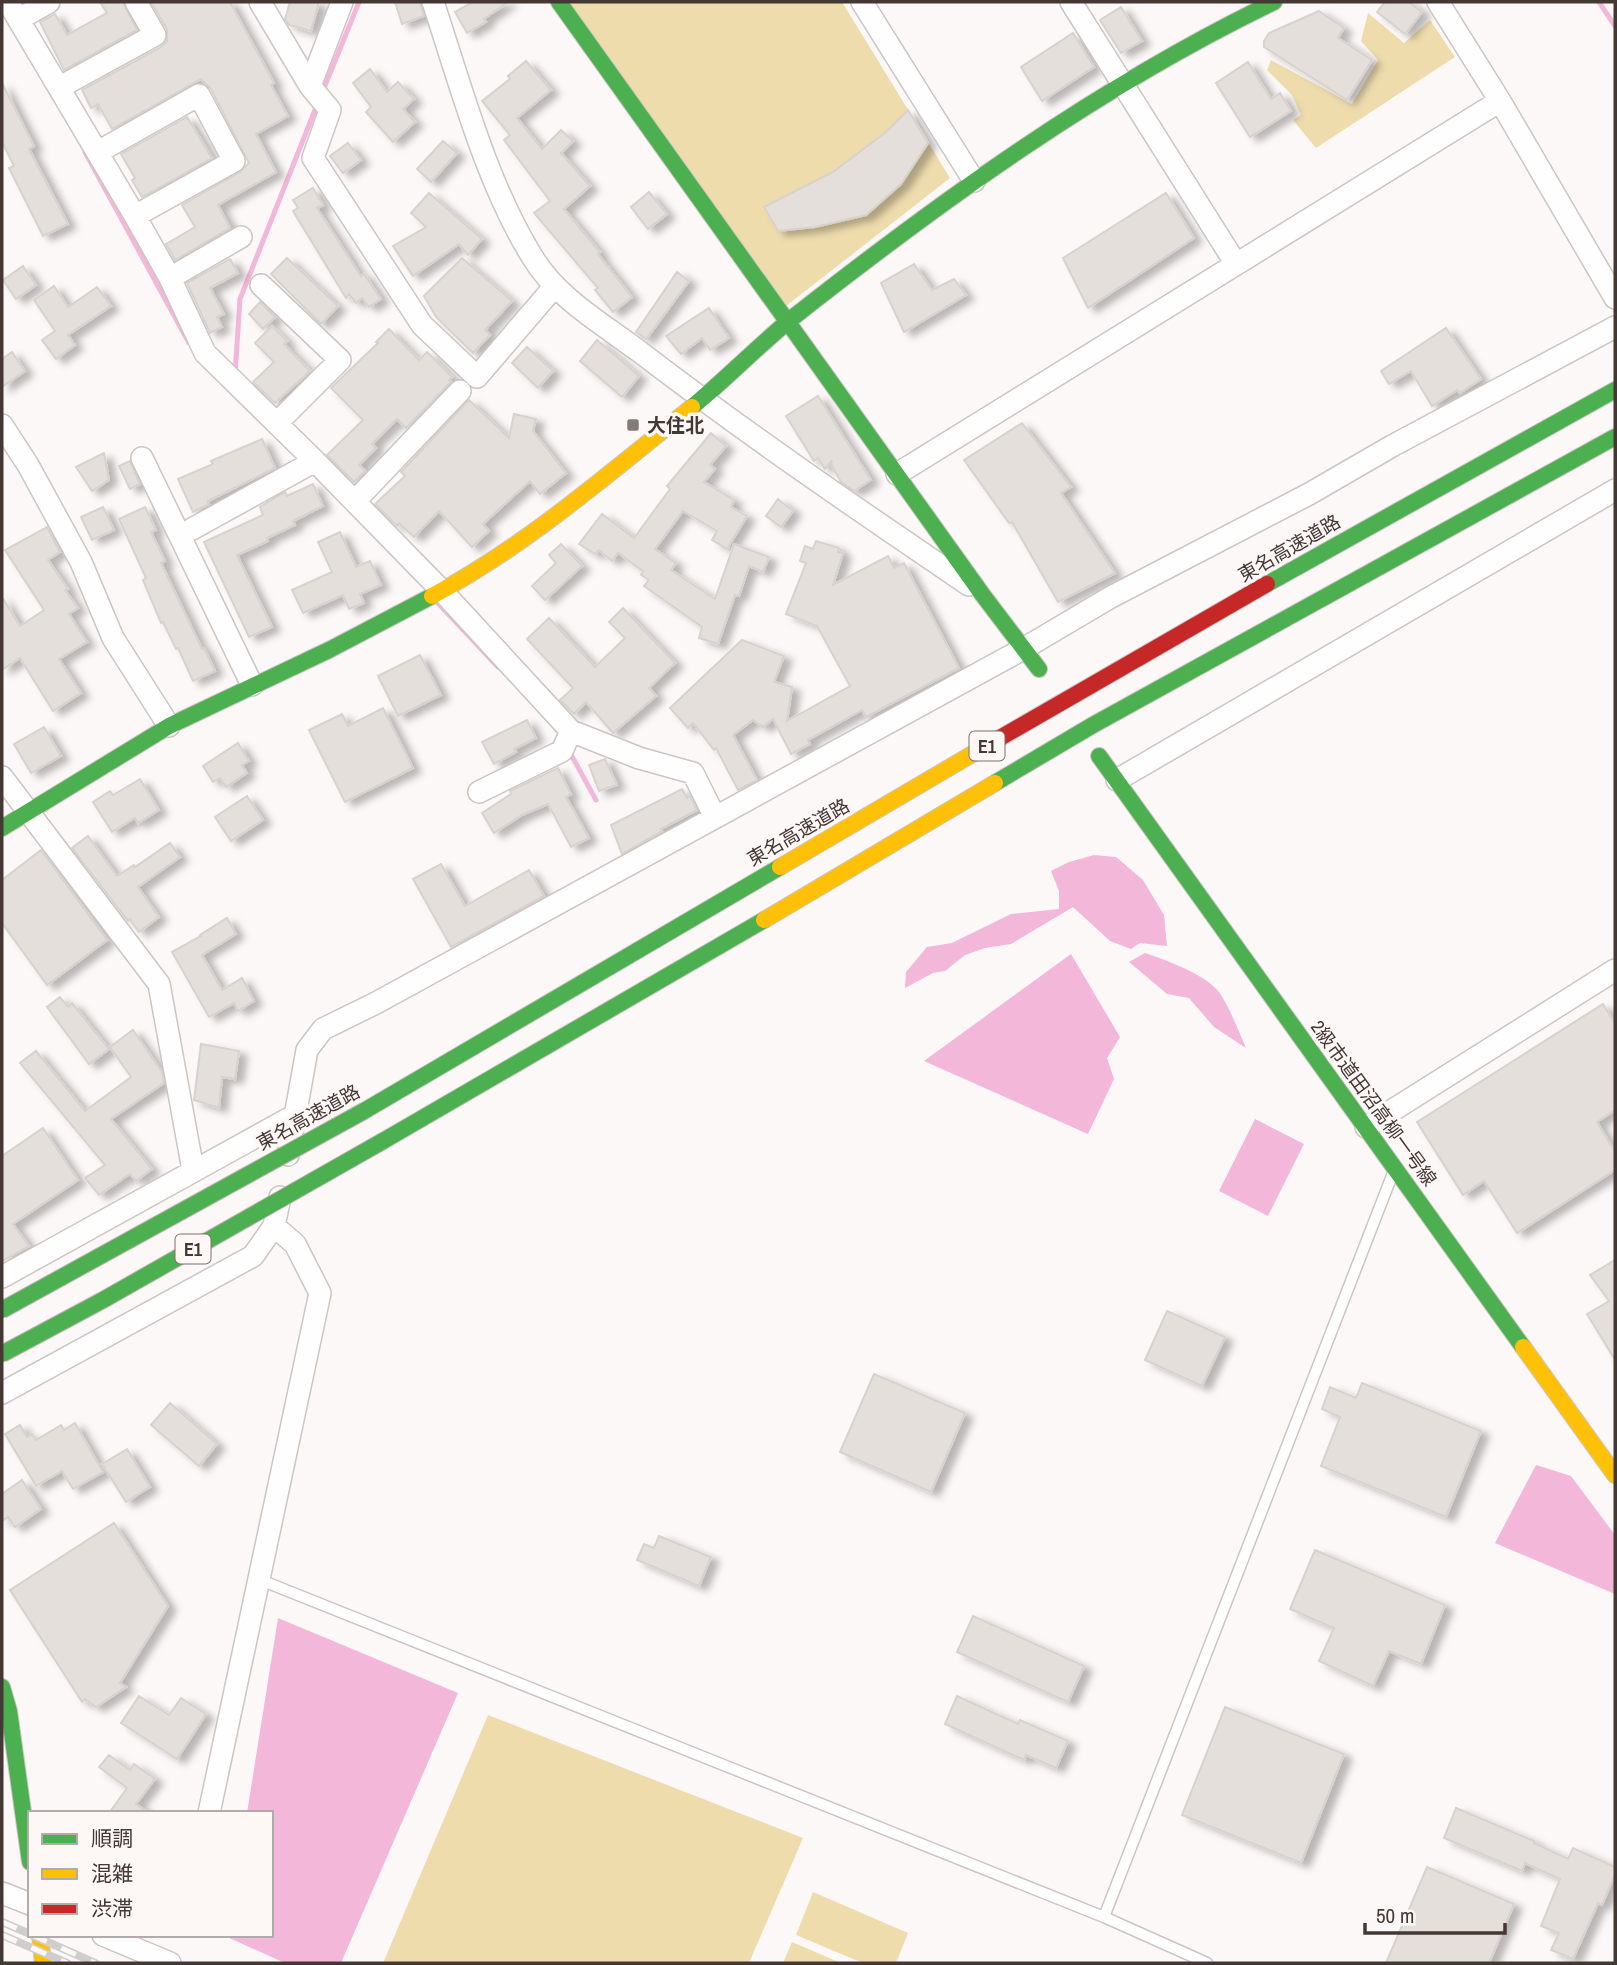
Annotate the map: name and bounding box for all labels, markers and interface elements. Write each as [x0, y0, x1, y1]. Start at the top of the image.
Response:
place label: 大住北 [647, 412, 704, 438]
marker: 大住北 [625, 417, 641, 433]
street label: 東名高速道路 [1233, 508, 1345, 588]
road number: E1 [970, 732, 1004, 760]
street label: 東名高速道路 [742, 792, 854, 872]
street label: 2級市道田沼高柳一号線 [1305, 1015, 1443, 1191]
street label: 東名高速道路 [252, 1078, 364, 1156]
road number: E1 [176, 1234, 210, 1264]
legend [28, 1811, 273, 1937]
text: 順調 [91, 1824, 133, 1853]
text: 混雑 [91, 1859, 133, 1888]
scale bar [1365, 1892, 1505, 1936]
text: 渋滞 [91, 1894, 133, 1923]
text: 50 m [1376, 1901, 1414, 1930]

